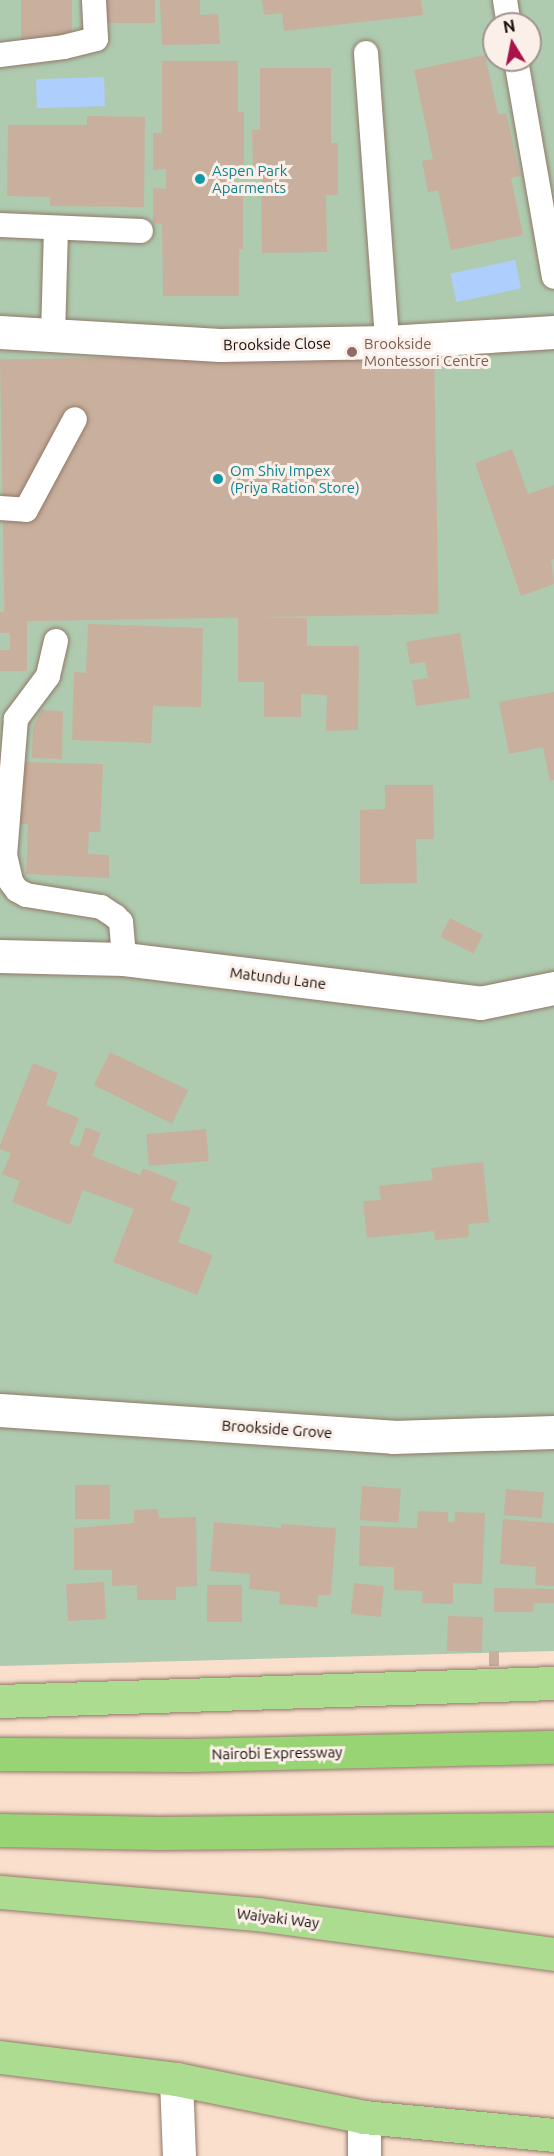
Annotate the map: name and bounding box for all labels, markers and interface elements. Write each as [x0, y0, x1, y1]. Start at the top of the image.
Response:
north arrow [482, 12, 542, 72]
text: N [502, 16, 517, 36]
place label: Aspen Park Aparments [212, 161, 287, 196]
marker: Aspen Park Aparments [193, 172, 207, 186]
street label: Brookside Close [223, 334, 331, 354]
place label: Brookside Montessori Centre [364, 334, 489, 369]
marker: Brookside Montessori Centre [345, 345, 359, 359]
place label: Om Shiv Impex (Priya Ration Store) [230, 461, 360, 496]
marker: Om Shiv Impex (Priya Ration Store) [211, 472, 225, 486]
street label: Matundu Lane [229, 963, 327, 993]
street label: Brookside Grove [221, 1416, 333, 1442]
street label: Nairobi Expressway [211, 1743, 343, 1763]
street label: Waiyaki Way [236, 1904, 320, 1932]

